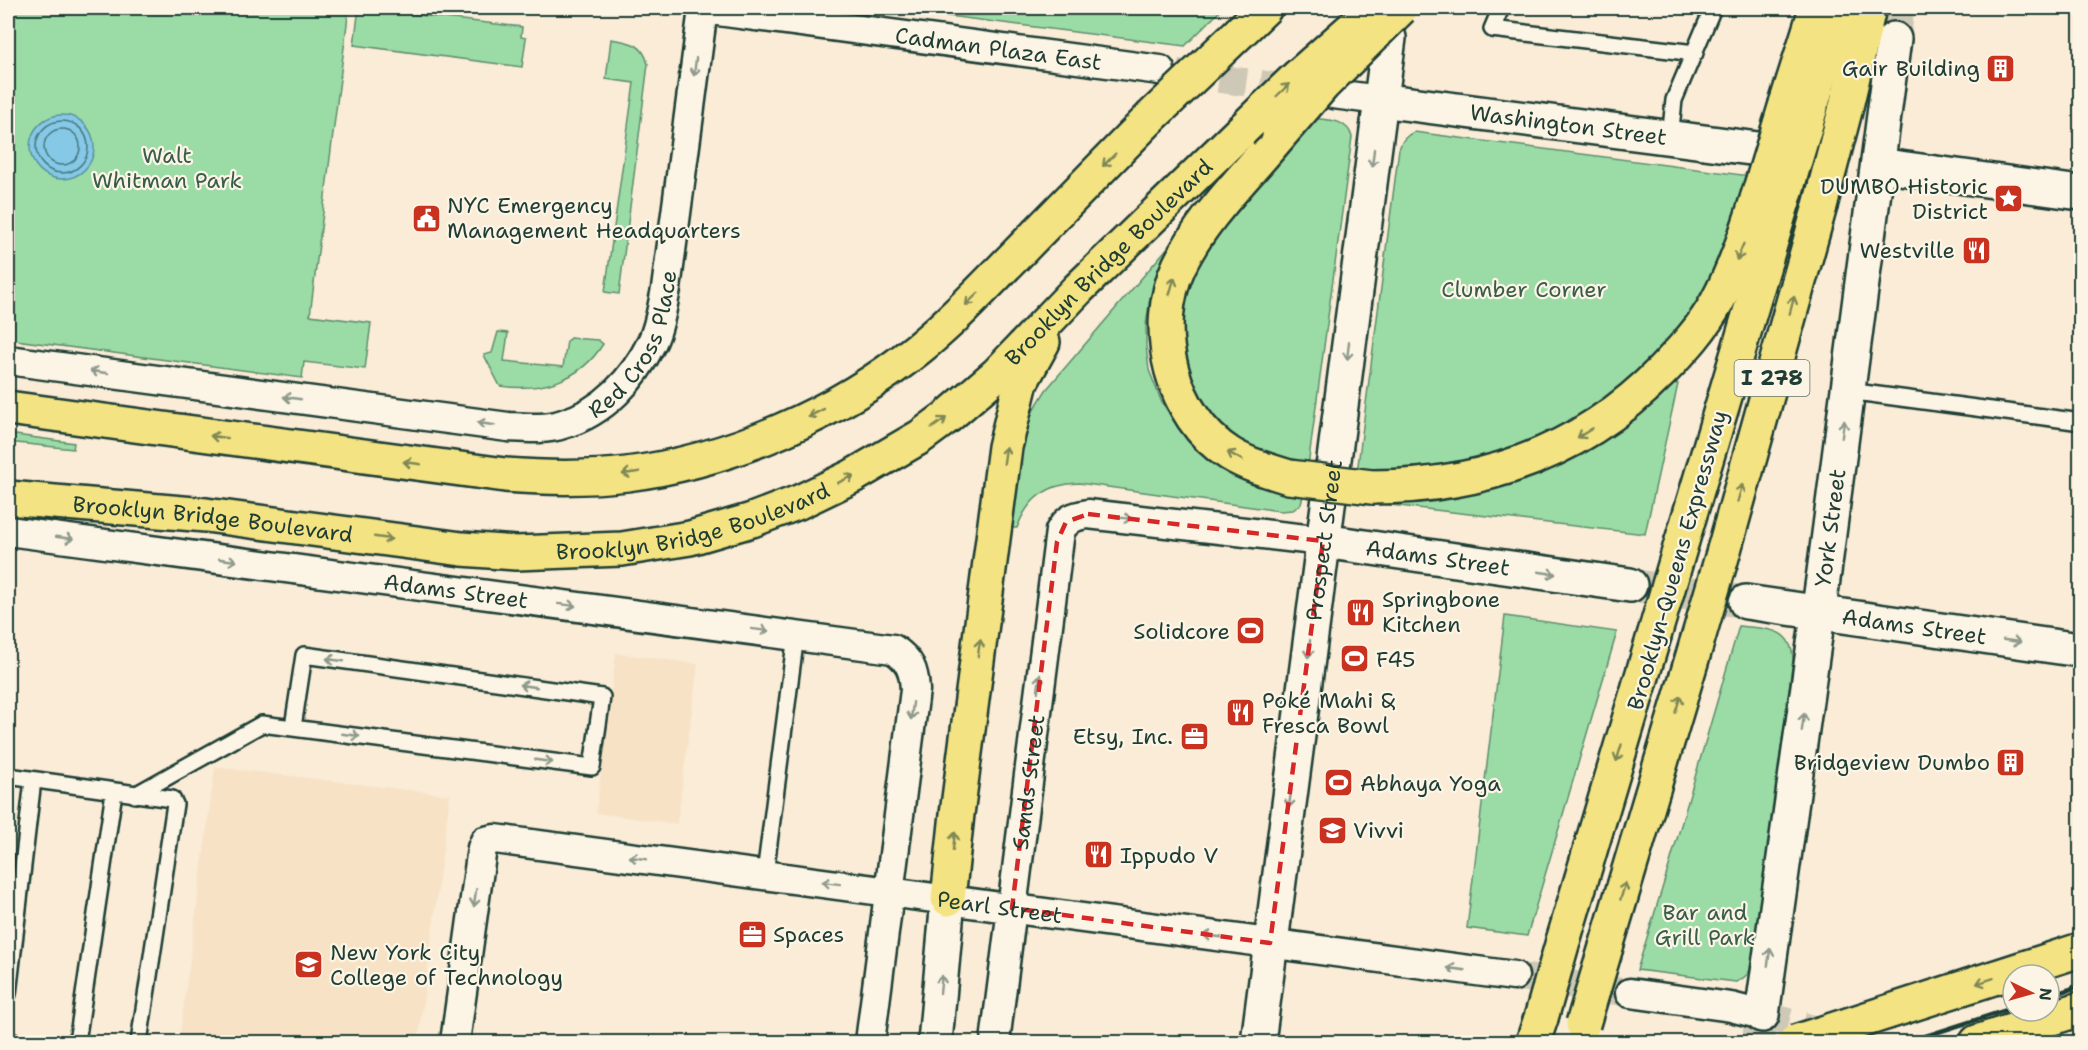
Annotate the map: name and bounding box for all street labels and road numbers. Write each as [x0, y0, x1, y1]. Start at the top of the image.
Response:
street label: Cadman Plaza East [893, 21, 1104, 77]
street label: Washington Street [1468, 98, 1669, 152]
street label: Brooklyn Bridge Boulevard [999, 153, 1219, 372]
street label: Red Cross Place [583, 269, 683, 425]
road number: I 278 [1734, 360, 1810, 396]
street label: Brooklyn-Queens Expressway [1621, 407, 1734, 714]
street label: Prospect Street [1299, 458, 1349, 623]
street label: York Street [1808, 467, 1852, 589]
street label: Brooklyn Bridge Boulevard [555, 475, 834, 566]
street label: Brooklyn Bridge Boulevard [72, 490, 355, 549]
street label: Adams Street [1364, 533, 1512, 583]
street label: Adams Street [382, 567, 530, 615]
street label: Adams Street [1840, 602, 1988, 651]
street label: Sands Street [1006, 713, 1052, 851]
street label: Pearl Street [935, 885, 1064, 930]

